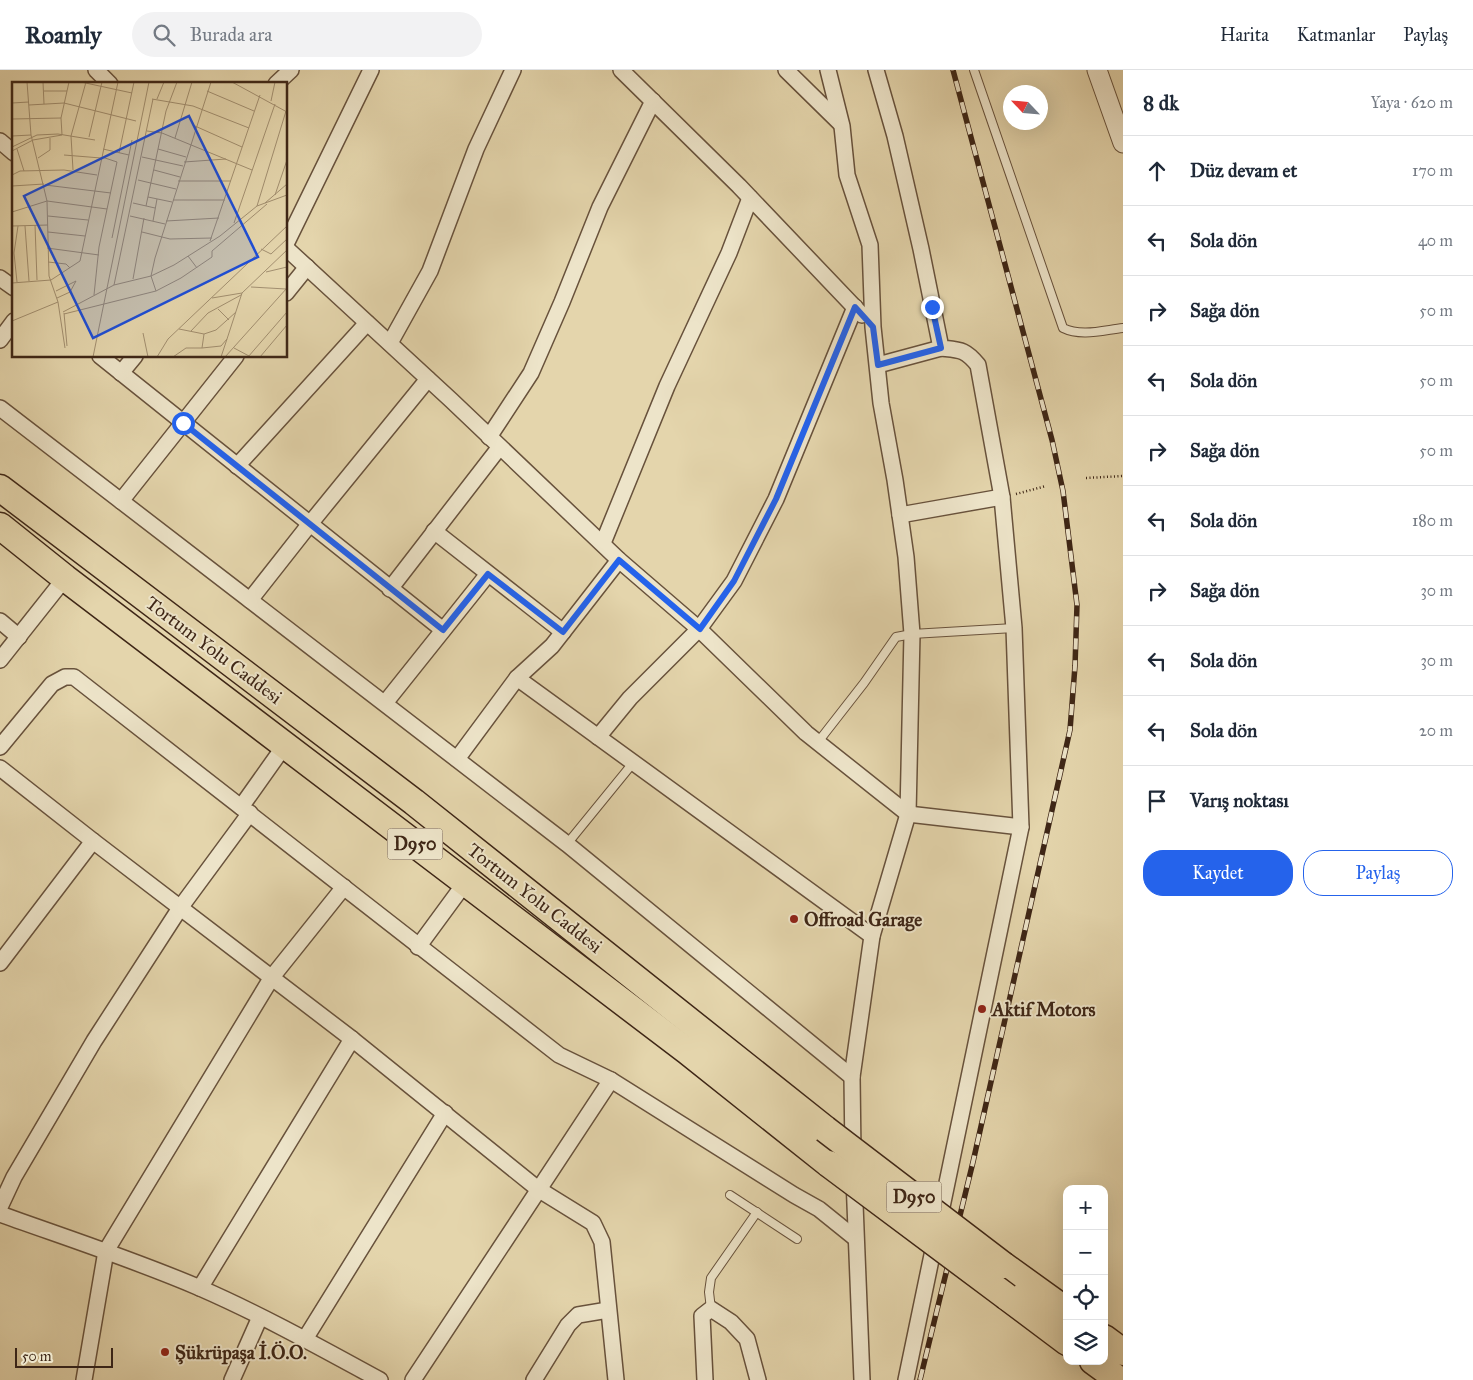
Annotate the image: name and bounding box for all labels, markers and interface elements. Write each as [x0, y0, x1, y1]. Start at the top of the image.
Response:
search box [132, 12, 482, 57]
text: Roamly [25, 20, 102, 50]
icon: search [150, 21, 178, 49]
text: Burada ara [190, 23, 272, 46]
text: Harita [1220, 24, 1269, 46]
text: Katmanlar [1297, 24, 1375, 46]
text: Paylaş [1403, 24, 1448, 46]
inset map [12, 82, 288, 358]
north arrow [1003, 85, 1048, 130]
text: 8 dk [1143, 90, 1179, 116]
text: Yaya · 620 m [1370, 93, 1453, 112]
icon: ahead [1143, 157, 1171, 185]
text: Düz devam et [1190, 159, 1297, 182]
text: 170 m [1412, 161, 1453, 180]
icon: left [1143, 227, 1171, 255]
text: Sola dön [1190, 229, 1257, 252]
text: 40 m [1418, 231, 1453, 250]
route end [921, 296, 944, 319]
icon: right [1143, 297, 1171, 325]
text: Sağa dön [1190, 299, 1259, 322]
text: 50 m [1419, 301, 1453, 320]
icon: left [1143, 367, 1171, 395]
text: Sola dön [1190, 369, 1257, 392]
text: 50 m [1419, 371, 1453, 390]
route start [172, 412, 195, 435]
icon: right [1143, 437, 1171, 465]
text: Sağa dön [1190, 439, 1259, 462]
text: 50 m [1419, 441, 1453, 460]
icon: left [1143, 507, 1171, 535]
text: Sola dön [1190, 509, 1257, 532]
text: 180 m [1412, 511, 1453, 530]
icon: right [1143, 577, 1171, 605]
text: Sağa dön [1190, 579, 1259, 602]
text: 30 m [1420, 581, 1453, 600]
street label: Tortum Yolu Caddesi [141, 591, 287, 709]
icon: left [1143, 647, 1171, 675]
text: Sola dön [1190, 649, 1257, 672]
text: 30 m [1420, 651, 1453, 670]
icon: left [1143, 717, 1171, 745]
text: Sola dön [1190, 719, 1257, 742]
text: 20 m [1419, 721, 1453, 740]
icon: arrive [1143, 787, 1171, 815]
text: Varış noktası [1190, 789, 1289, 812]
road number: D950 [388, 829, 442, 860]
street label: Tortum Yolu Caddesi [463, 838, 607, 958]
button: Kaydet [1143, 850, 1293, 896]
button: Paylaş [1303, 850, 1453, 896]
place label: Offroad Garage [804, 908, 922, 932]
marker: Offroad Garage [788, 913, 800, 925]
place label: Aktif Motors [990, 998, 1096, 1021]
marker: Aktif Motors [976, 1003, 988, 1015]
road number: D950 [886, 1182, 942, 1212]
map controls [1063, 1185, 1108, 1365]
button: + [1063, 1185, 1108, 1230]
button: − [1063, 1230, 1108, 1275]
button: locate [1063, 1275, 1108, 1320]
button: layers [1063, 1320, 1108, 1365]
place label: Şükrüpaşa İ.Ö.O. [175, 1340, 307, 1365]
scale bar [15, 1345, 112, 1368]
marker: Şükrüpaşa İ.Ö.O. [159, 1346, 171, 1358]
text: 50 m [22, 1348, 51, 1365]

